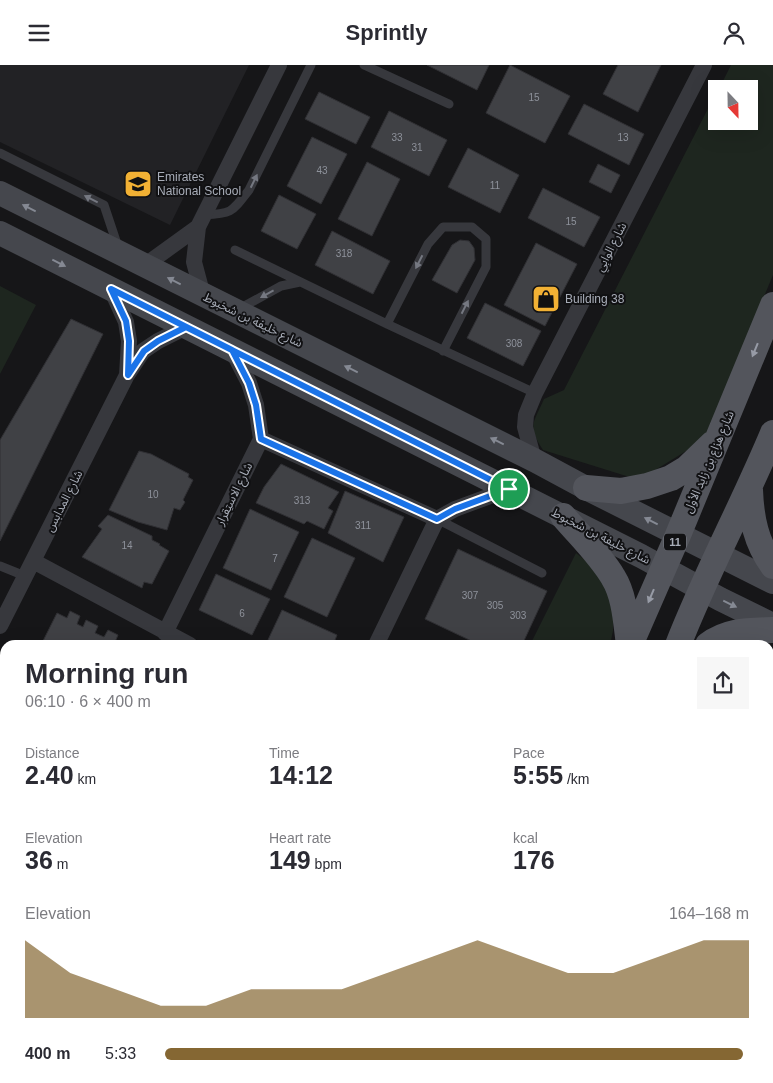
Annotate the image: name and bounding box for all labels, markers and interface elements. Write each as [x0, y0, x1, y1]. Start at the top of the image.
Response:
icon: menu [25, 19, 53, 47]
icon: person [720, 19, 748, 47]
text: Sprintly [346, 20, 427, 45]
north arrow [708, 80, 758, 130]
map controls [708, 80, 758, 130]
house number: 15 [528, 92, 540, 103]
house number: 33 [391, 132, 403, 143]
house number: 13 [617, 132, 629, 143]
house number: 31 [411, 142, 423, 153]
house number: 43 [316, 165, 328, 176]
school or university icon: Emirates National School [123, 169, 153, 199]
place label: Emirates National School [157, 170, 241, 198]
one-way arrow [250, 174, 258, 188]
house number: 11 [490, 180, 501, 191]
one-way arrow [84, 194, 98, 202]
one-way arrow [22, 204, 36, 212]
house number: 15 [565, 216, 577, 227]
street label: شارع الوابِي [593, 220, 632, 275]
house number: 318 [336, 248, 353, 259]
one-way arrow [415, 254, 423, 269]
one-way arrow [52, 259, 66, 267]
one-way arrow [167, 277, 182, 285]
shop icon: Building 38 [531, 284, 561, 314]
street label: شارع خليفة بن شخبوط [200, 290, 305, 352]
one-way arrow [259, 290, 274, 298]
place label: Building 38 [565, 292, 625, 306]
one-way arrow [461, 300, 469, 314]
house number: 308 [506, 338, 523, 349]
one-way arrow [750, 343, 758, 358]
one-way arrow [344, 365, 358, 373]
street label: شارع هزاع بن زايد الأول [681, 409, 739, 516]
one-way arrow [490, 437, 504, 445]
street label: شارع الاستِقرار [212, 460, 257, 529]
street label: شارع المدابس [42, 468, 87, 535]
pin [488, 468, 530, 510]
icon: arrive [495, 475, 523, 503]
house number: 10 [147, 489, 159, 500]
house number: 313 [294, 495, 311, 506]
street label: شارع خليفة بن شخبوط [549, 505, 653, 569]
one-way arrow [644, 517, 658, 525]
house number: 311 [355, 520, 371, 531]
road number: 11 [664, 533, 686, 551]
house number: 14 [121, 540, 133, 551]
house number: 7 [272, 553, 278, 564]
one-way arrow [647, 589, 655, 603]
house number: 307 [462, 590, 479, 601]
house number: 305 [487, 600, 504, 611]
one-way arrow [723, 601, 737, 609]
house number: 6 [239, 608, 245, 619]
house number: 303 [510, 610, 527, 621]
button: share [697, 657, 749, 709]
text: Morning run [25, 658, 188, 689]
text: 06:10 · 6 × 400 m [25, 693, 151, 710]
text: Distance [25, 745, 79, 761]
text: Time [269, 745, 300, 761]
text: Pace [513, 745, 545, 761]
text: 2.40 [25, 761, 74, 789]
text: 14:12 [269, 761, 333, 789]
text: 5:55 [513, 761, 563, 789]
text: km [74, 771, 96, 787]
text: /km [563, 771, 590, 787]
text: Elevation [25, 830, 83, 846]
text: Heart rate [269, 830, 331, 846]
text: kcal [513, 830, 538, 846]
text: 36 [25, 846, 53, 874]
text: 149 [269, 846, 311, 874]
text: 176 [513, 846, 555, 874]
text: m [53, 856, 68, 872]
text: bpm [311, 856, 342, 872]
text: Elevation [25, 905, 91, 922]
text: 164–168 m [669, 905, 749, 922]
text: 400 m [25, 1045, 70, 1062]
text: 5:33 [105, 1045, 136, 1062]

